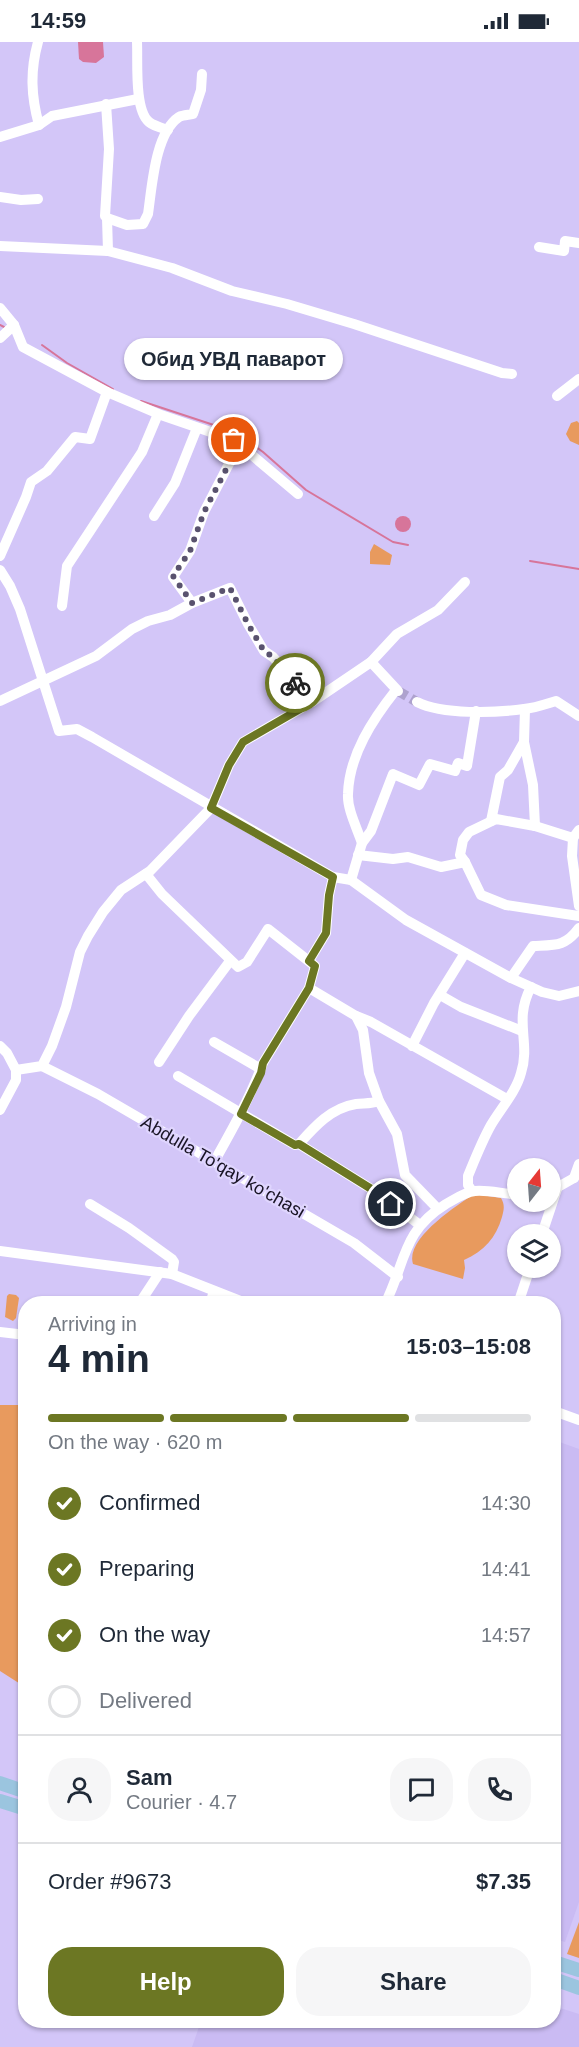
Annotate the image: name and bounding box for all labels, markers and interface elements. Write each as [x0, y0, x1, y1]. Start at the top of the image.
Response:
text: 14:59 [30, 8, 86, 33]
callout: Обид УВД паварот [124, 338, 344, 380]
text: Обид УВД паварот [141, 348, 326, 370]
pin [208, 414, 259, 465]
icon: bag [217, 423, 250, 456]
courier [265, 653, 325, 713]
icon: bike [279, 667, 312, 700]
street label: Abdulla To'qay ko'chasi [138, 1112, 308, 1222]
north arrow [507, 1158, 561, 1212]
map controls [507, 1158, 561, 1278]
pin [365, 1178, 416, 1229]
icon: home [374, 1187, 407, 1220]
button: layers [507, 1224, 561, 1278]
text: Arriving in [48, 1313, 137, 1335]
text: 15:03–15:08 [406, 1334, 531, 1359]
text: 4 min [48, 1337, 150, 1380]
text: On the way · 620 m [48, 1431, 223, 1453]
icon: check [48, 1487, 81, 1520]
text: Confirmed [99, 1490, 200, 1515]
text: 14:30 [481, 1492, 531, 1514]
icon: check [48, 1553, 81, 1586]
text: Preparing [99, 1556, 194, 1581]
text: 14:41 [481, 1558, 531, 1580]
icon: check [48, 1619, 81, 1652]
text: On the way [99, 1622, 210, 1647]
text: 14:57 [481, 1624, 531, 1646]
text: Delivered [99, 1688, 192, 1713]
button: person [48, 1758, 111, 1821]
button: chat [390, 1758, 453, 1821]
button: phone [468, 1758, 531, 1821]
text: Sam [126, 1765, 172, 1790]
text: Courier · 4.7 [126, 1791, 237, 1813]
text: Order #9673 [48, 1869, 172, 1894]
text: $7.35 [476, 1869, 531, 1894]
button: Help [48, 1947, 284, 2016]
button: Share [296, 1947, 531, 2016]

